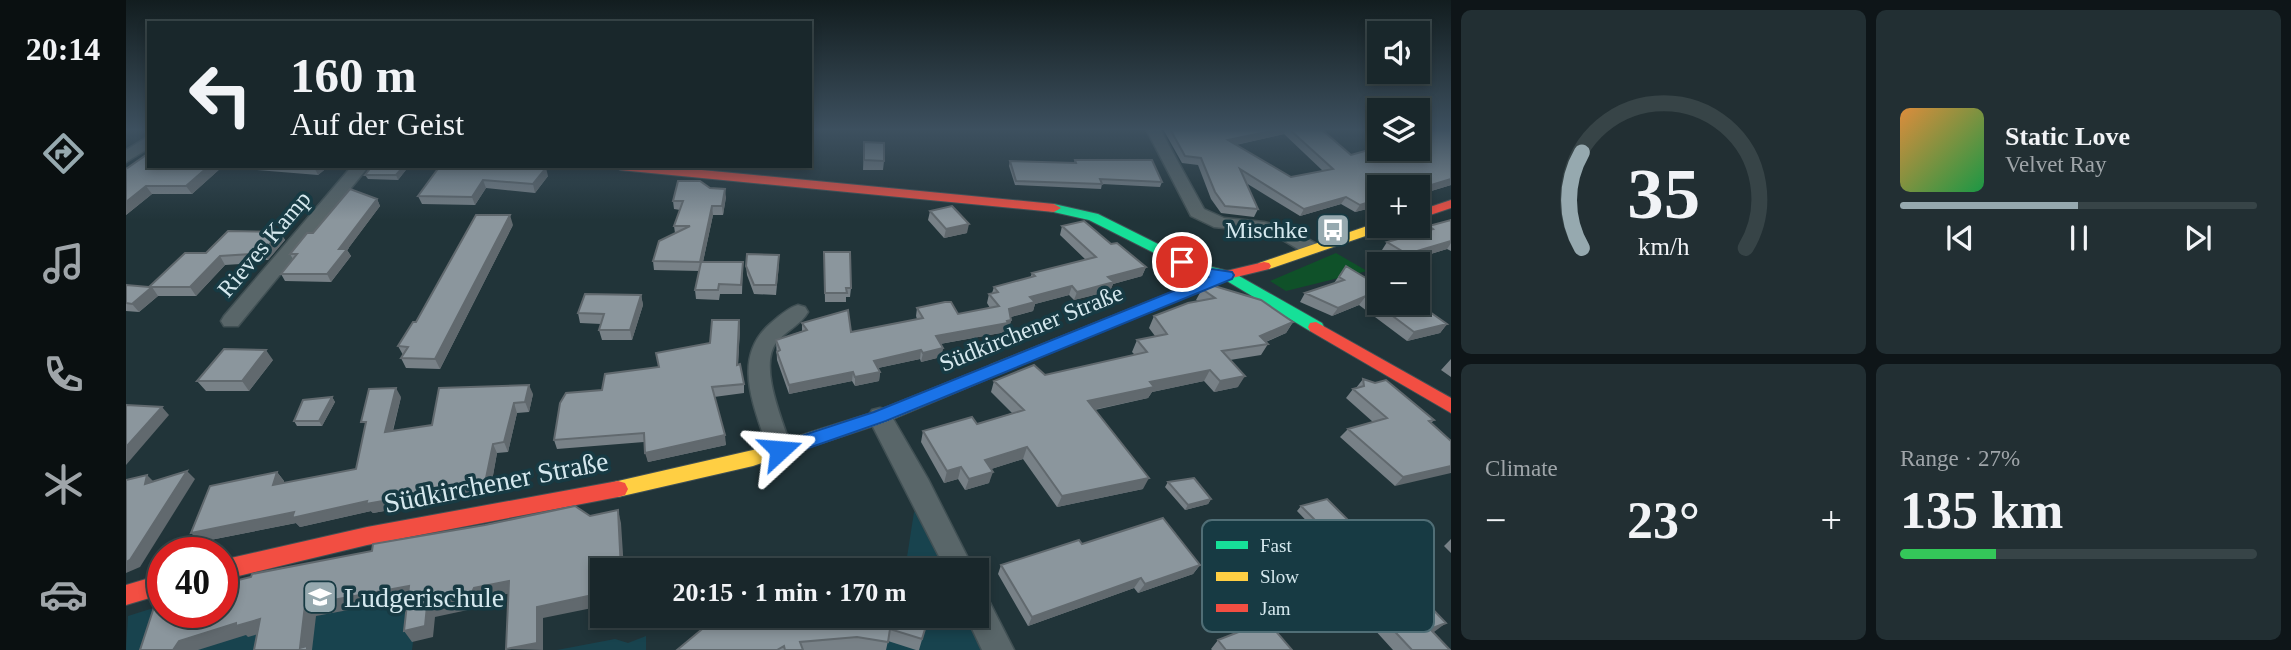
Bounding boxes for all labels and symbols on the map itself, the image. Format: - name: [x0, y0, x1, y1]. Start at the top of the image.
- street label: Rieves Kamp: [212, 186, 316, 302]
- bus stop icon: Mischke: [1314, 211, 1352, 249]
- place label: Mischke: [1225, 217, 1308, 243]
- pin: [1152, 232, 1212, 292]
- street label: Südkirchener Straße: [936, 279, 1126, 377]
- position arrow: [743, 413, 817, 487]
- street label: Südkirchener Straße: [381, 445, 611, 519]
- legend: [1202, 520, 1434, 632]
- text: Fast: [1260, 535, 1292, 556]
- speed limit sign: 40: [147, 537, 238, 628]
- text: Slow: [1260, 566, 1299, 587]
- school or university icon: Ludgerischule: [301, 578, 339, 616]
- place label: Ludgerischule: [344, 582, 504, 613]
- text: Jam: [1260, 598, 1291, 619]

